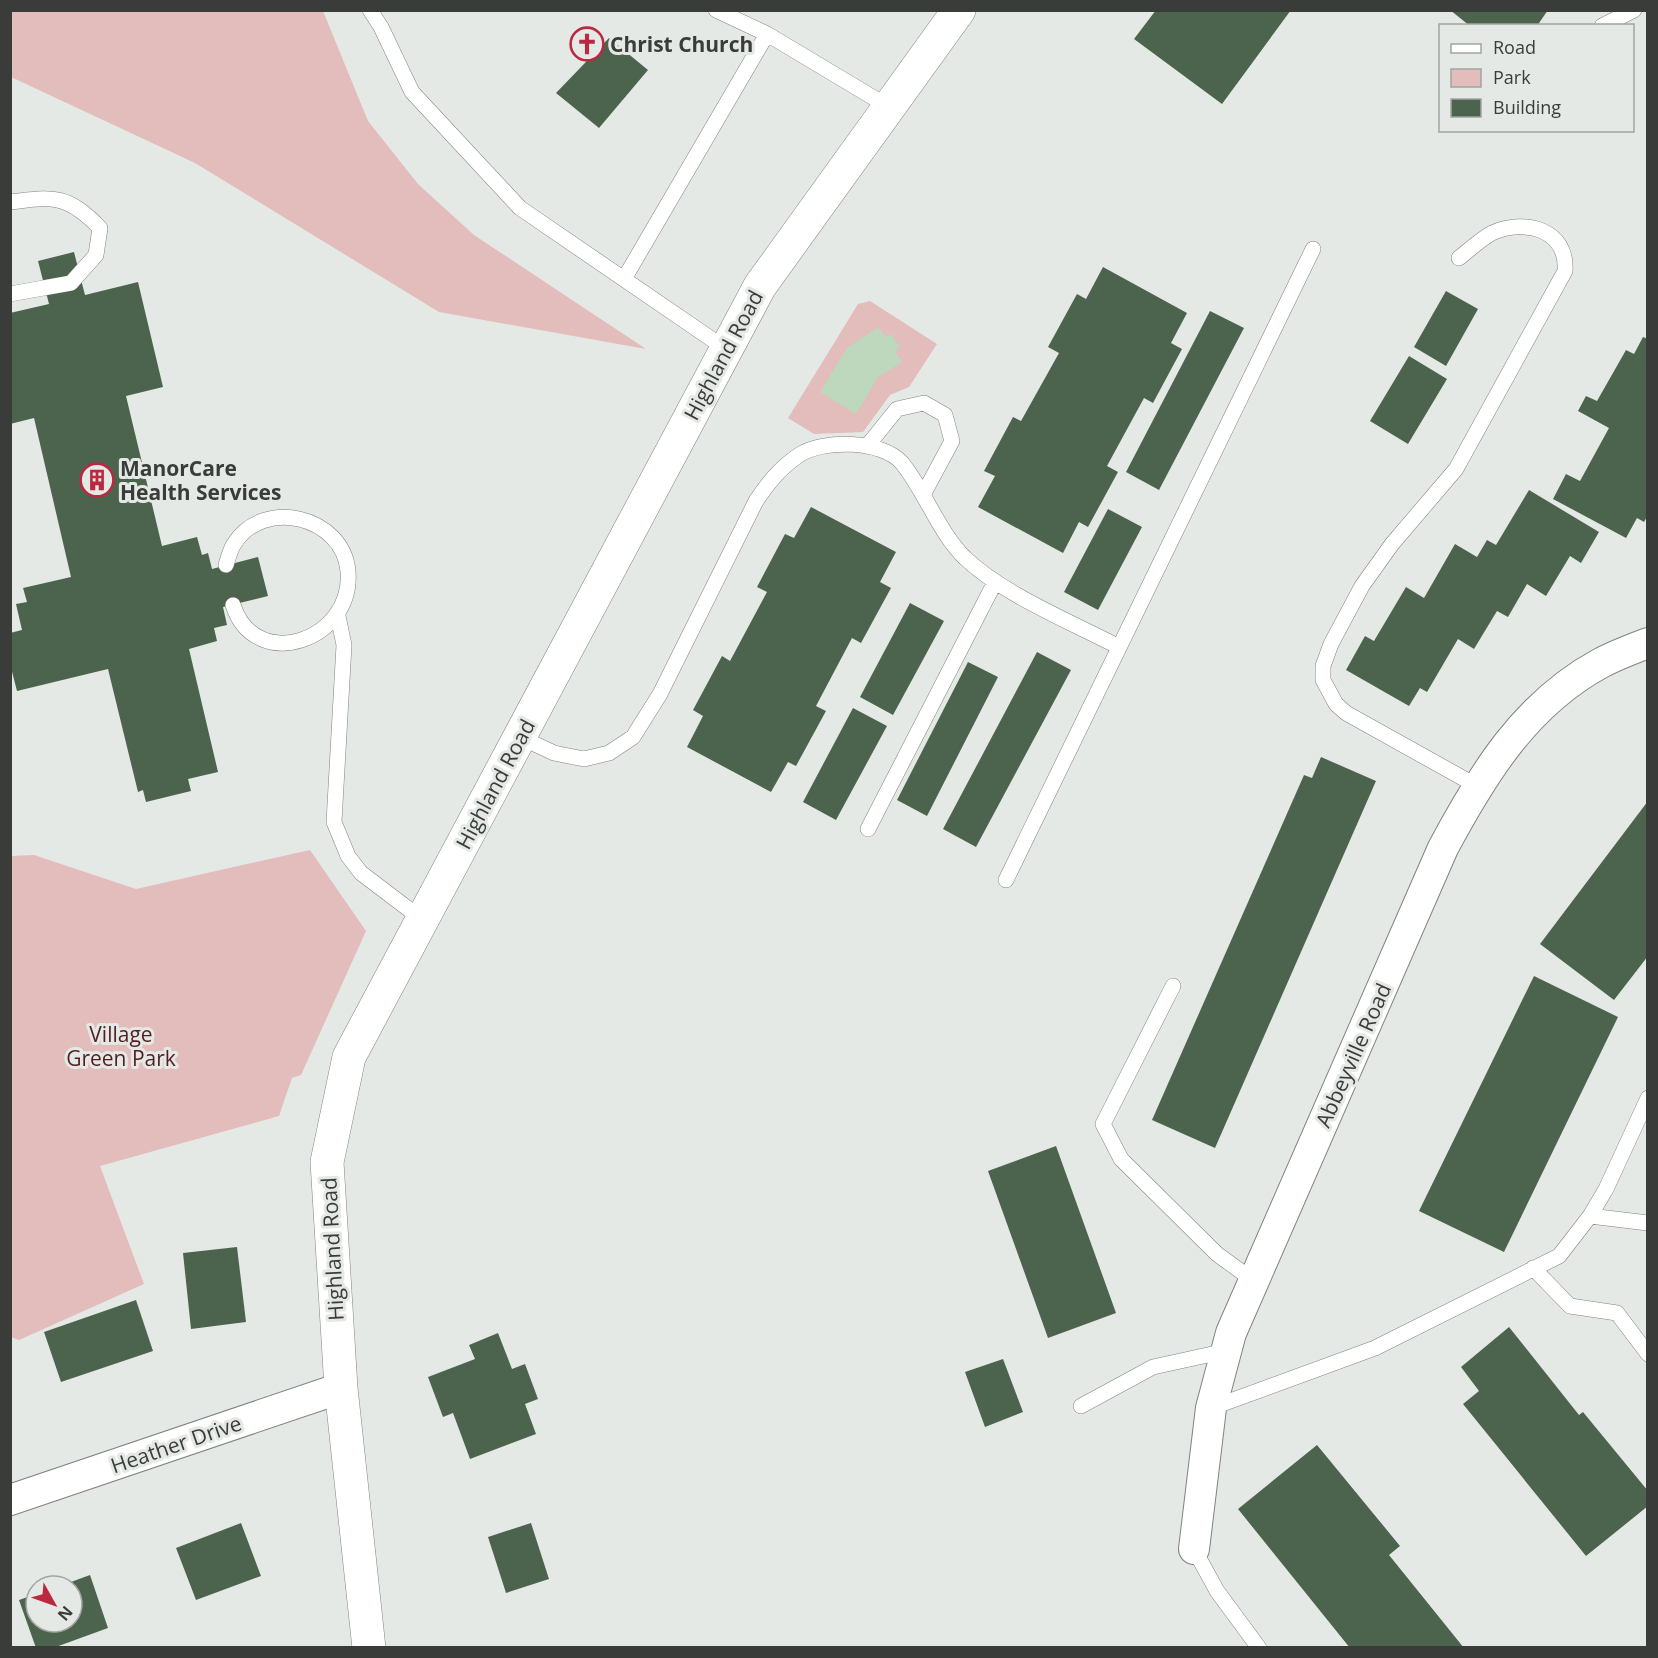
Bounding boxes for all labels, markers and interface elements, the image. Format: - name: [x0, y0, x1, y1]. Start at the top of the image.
- legend: [1439, 24, 1634, 132]
- church icon: Christ Church: [569, 26, 605, 62]
- place label: Christ Church: [610, 30, 753, 58]
- text: Road: [1493, 35, 1536, 59]
- text: Park: [1493, 65, 1531, 89]
- text: Building: [1493, 95, 1561, 119]
- street label: Highland Road: [677, 285, 769, 425]
- place label: ManorCare Health Services: [120, 454, 281, 506]
- building icon: ManorCare Health Services: [79, 462, 115, 498]
- street label: Highland Road: [449, 714, 541, 854]
- street label: Abbeyville Road: [1309, 978, 1397, 1132]
- park label: Village Green Park: [66, 1020, 176, 1072]
- street label: Highland Road: [314, 1177, 350, 1321]
- street label: Heather Drive: [107, 1409, 245, 1479]
- north arrow: [24, 1574, 84, 1634]
- text: N: [53, 1602, 78, 1626]

